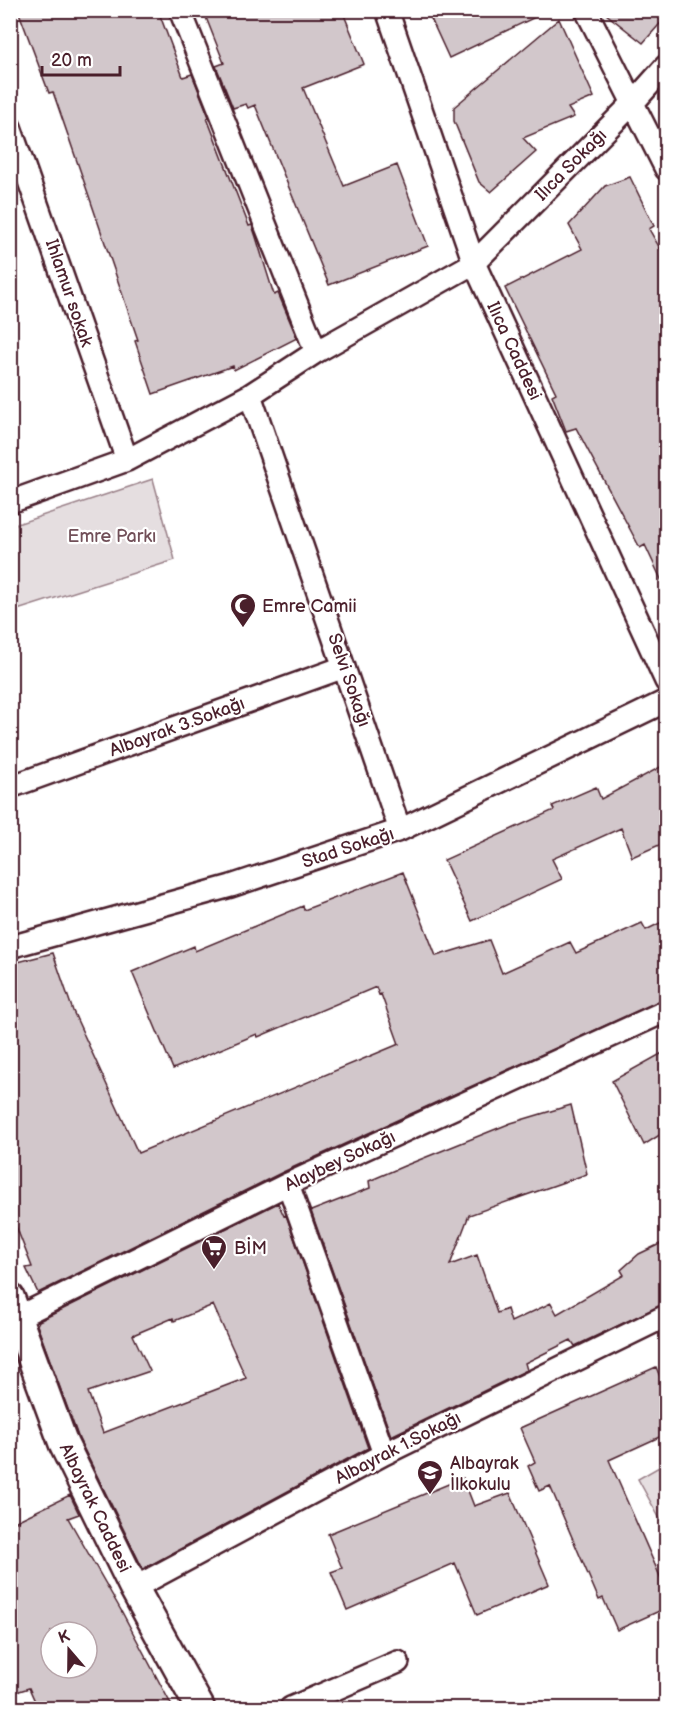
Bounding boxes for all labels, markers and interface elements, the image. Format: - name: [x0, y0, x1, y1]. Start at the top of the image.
- scale bar: [42, 39, 120, 77]
- text: 20 m: [51, 50, 92, 71]
- street label: Ilıca Sokağı: [531, 125, 611, 205]
- street label: Ihlamur sokak: [41, 236, 97, 350]
- street label: Ilıca Caddesi: [482, 299, 546, 403]
- park label: Emre Parkı: [68, 526, 156, 547]
- mosque icon: Emre Camii: [228, 591, 258, 629]
- place label: Emre Camii: [262, 596, 357, 617]
- street label: Selvi Sokağı: [323, 631, 375, 729]
- street label: Albayrak 3.Sokağı: [106, 693, 248, 761]
- street label: Stad Sokağı: [299, 823, 397, 873]
- street label: Alaybey Sokağı: [281, 1126, 399, 1196]
- supermarket icon: BİM: [199, 1233, 229, 1271]
- place label: BİM: [234, 1237, 267, 1259]
- street label: Albayrak 1.Sokağı: [332, 1407, 464, 1489]
- street label: Albayrak Caddesi: [55, 1440, 135, 1576]
- place label: Albayrak İlkokulu: [450, 1453, 519, 1495]
- school or university icon: Albayrak İlkokulu: [415, 1458, 445, 1496]
- north arrow: [39, 1620, 99, 1680]
- text: K: [56, 1626, 73, 1648]

